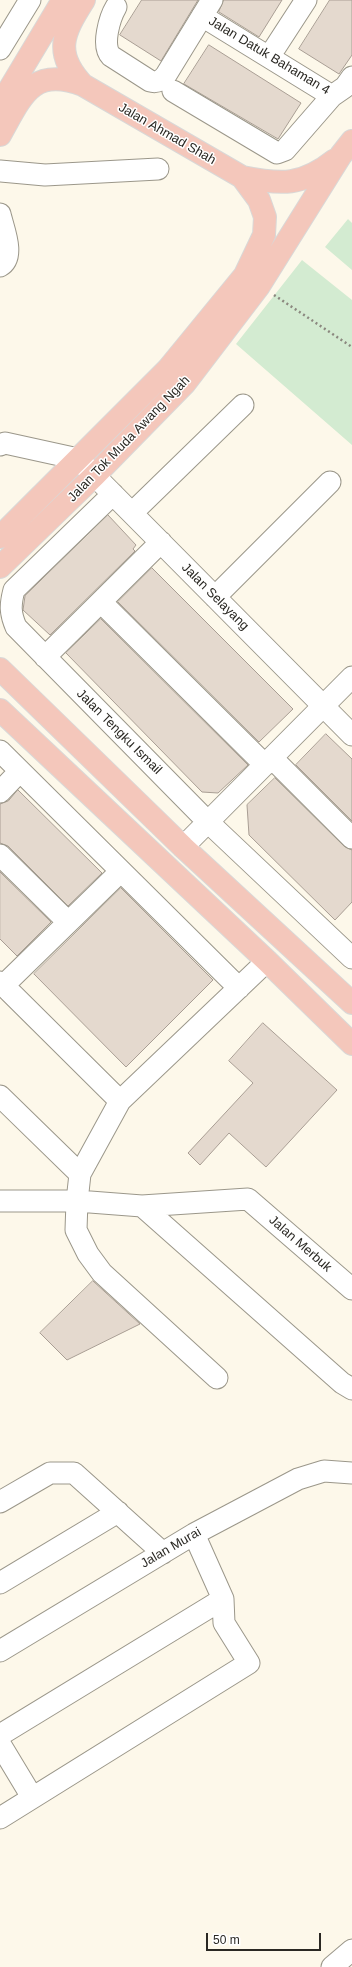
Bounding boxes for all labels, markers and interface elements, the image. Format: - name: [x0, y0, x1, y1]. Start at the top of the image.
- street label: Jalan Datuk Bahaman 4: [206, 14, 332, 98]
- street label: Jalan Ahmad Shah: [116, 100, 218, 168]
- street label: Jalan Tok Muda Awang Ngah: [65, 373, 193, 505]
- street label: Jalan Selayang: [178, 560, 252, 634]
- street label: Jalan Tengku Ismail: [73, 686, 165, 778]
- street label: Jalan Merbuk: [265, 1213, 335, 1275]
- street label: Jalan Murai: [138, 1524, 204, 1572]
- scale bar: [208, 1925, 323, 1951]
- text: 50 m: [213, 1933, 240, 1947]

